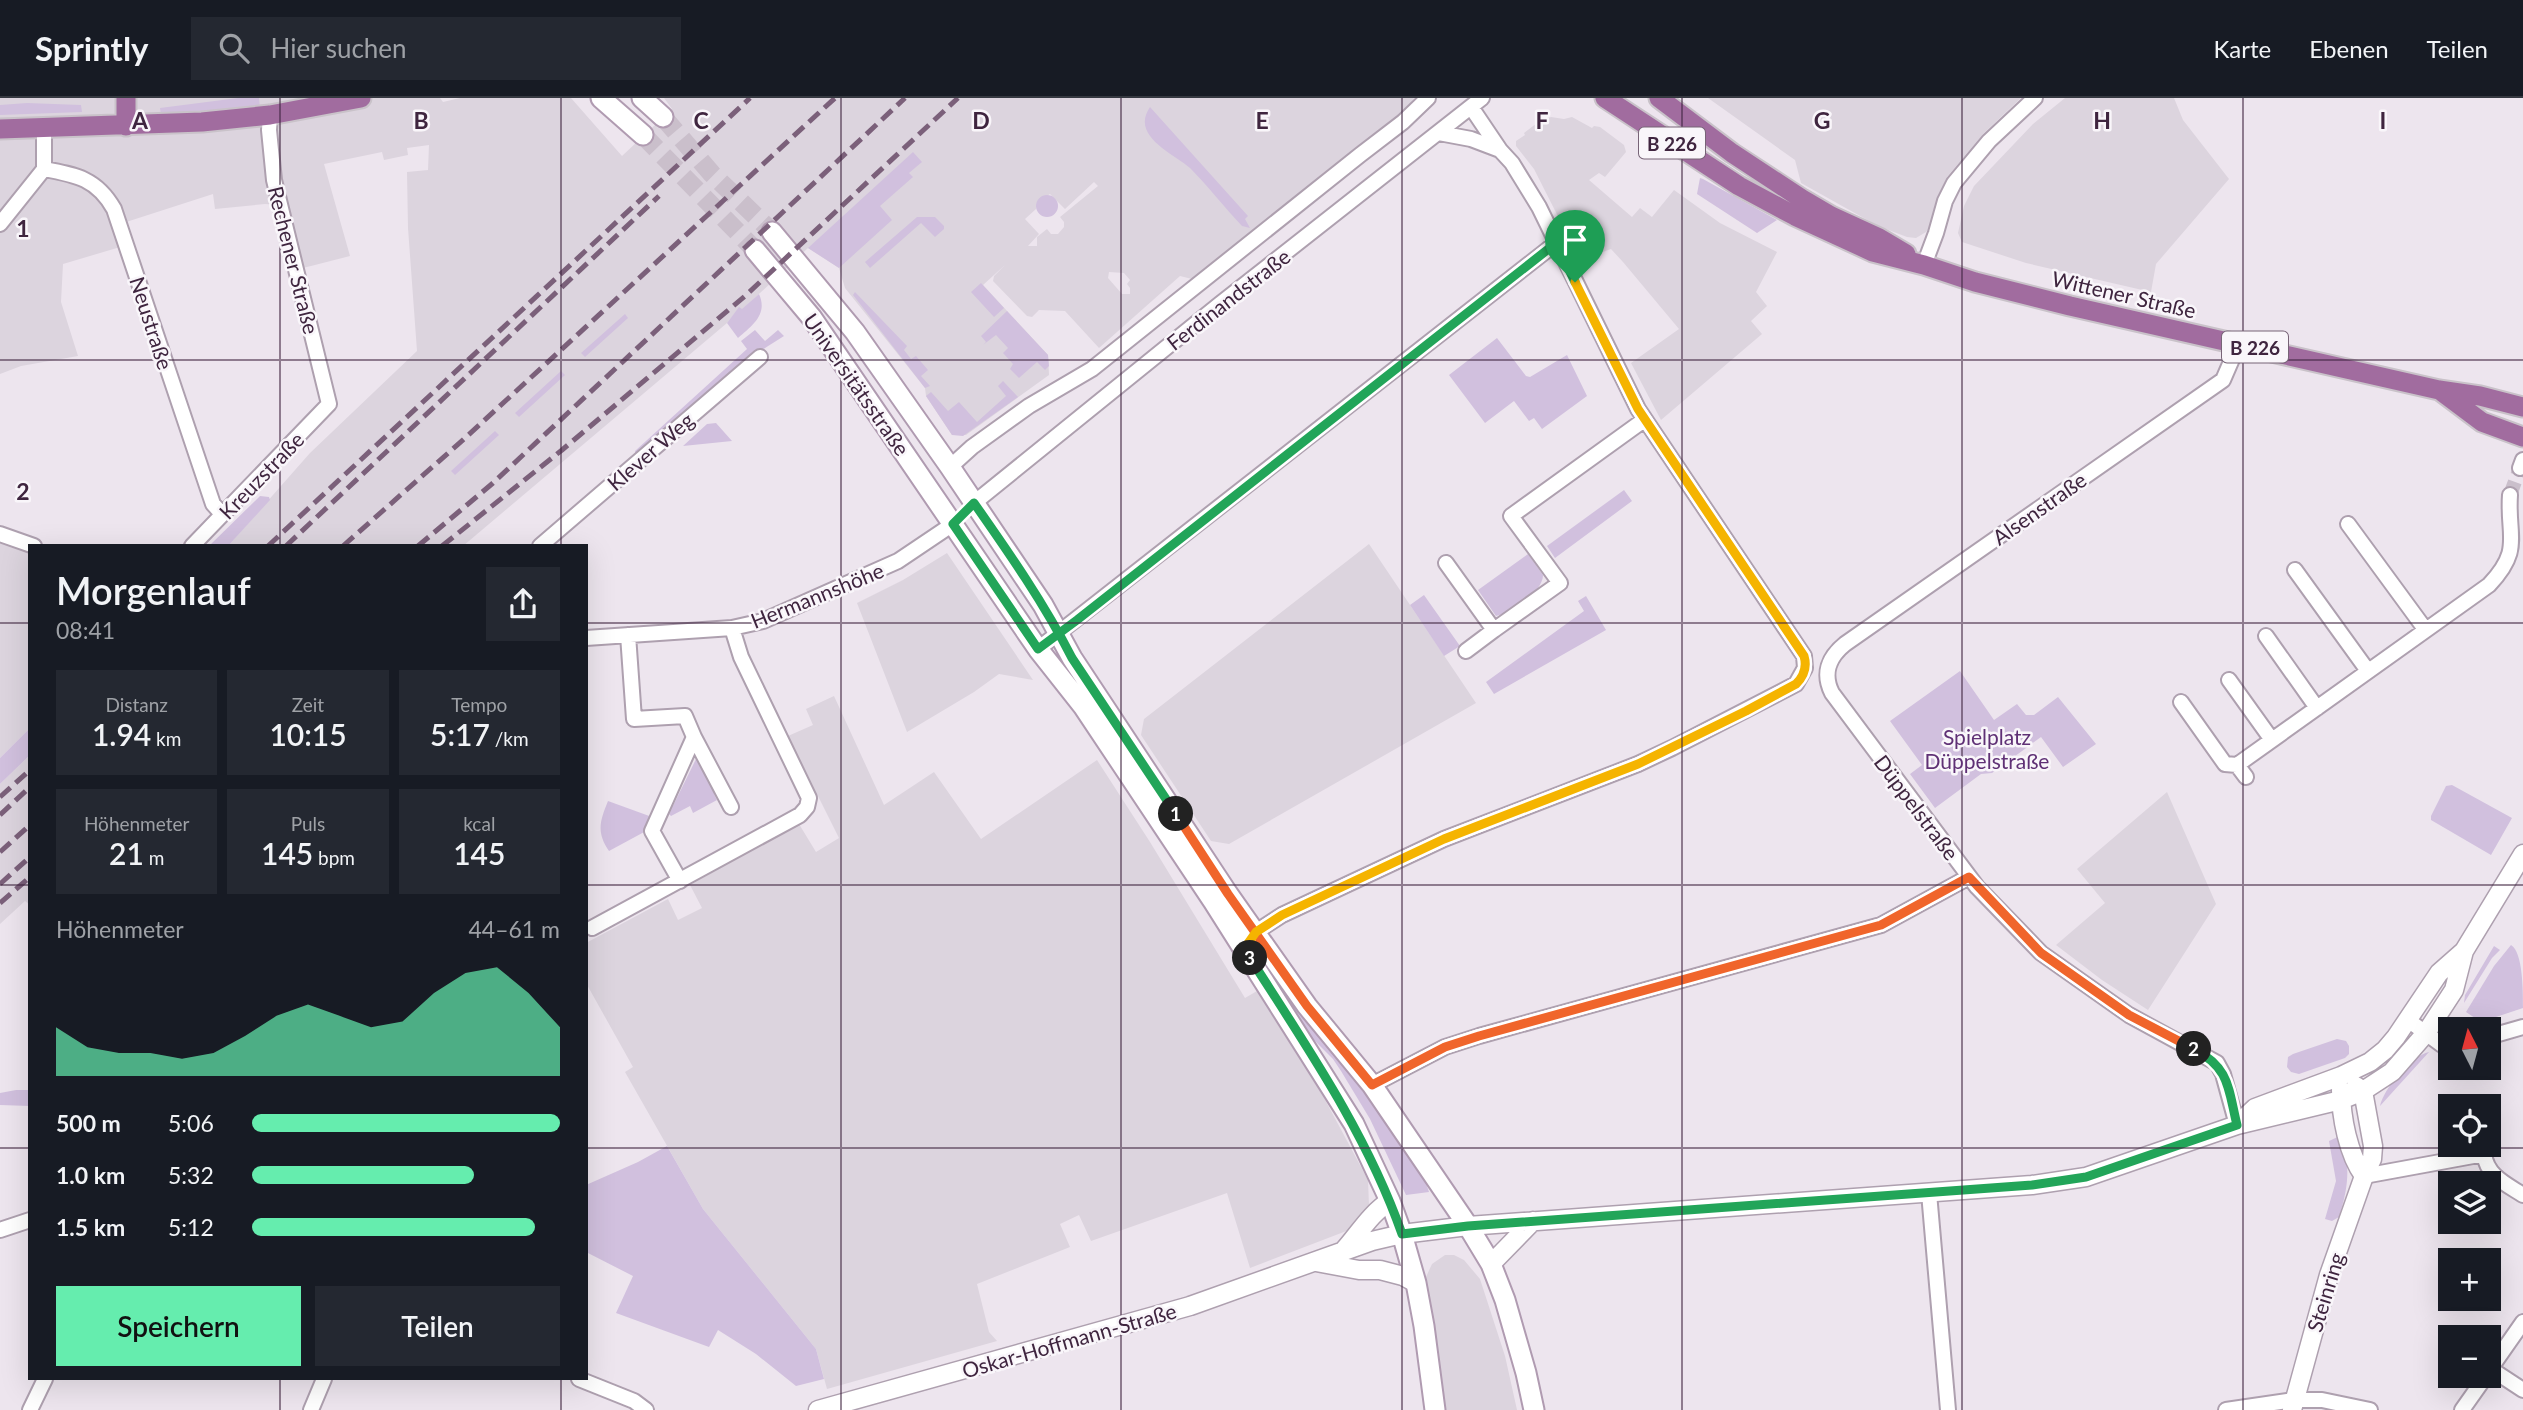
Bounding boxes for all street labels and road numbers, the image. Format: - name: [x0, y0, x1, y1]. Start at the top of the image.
- road number: B 226: [1639, 128, 1705, 158]
- street label: Rechener Straße: [264, 184, 324, 336]
- street label: Ferdinandstraße: [1161, 243, 1295, 355]
- street label: Wittener Straße: [2050, 265, 2198, 323]
- street label: Neustraße: [125, 273, 179, 373]
- street label: Universitätsstraße: [799, 308, 915, 460]
- road number: B 226: [2222, 331, 2288, 362]
- street label: Klever Weg: [602, 407, 698, 495]
- street label: Kreuzstraße: [213, 426, 309, 524]
- street label: Alsenstraße: [1987, 467, 2091, 549]
- street label: Hermannshöhe: [747, 557, 887, 633]
- street label: Düppelstraße: [1869, 750, 1965, 864]
- street label: Steinring: [2301, 1249, 2349, 1335]
- street label: Oskar-Hoffmann-Straße: [959, 1297, 1179, 1383]

